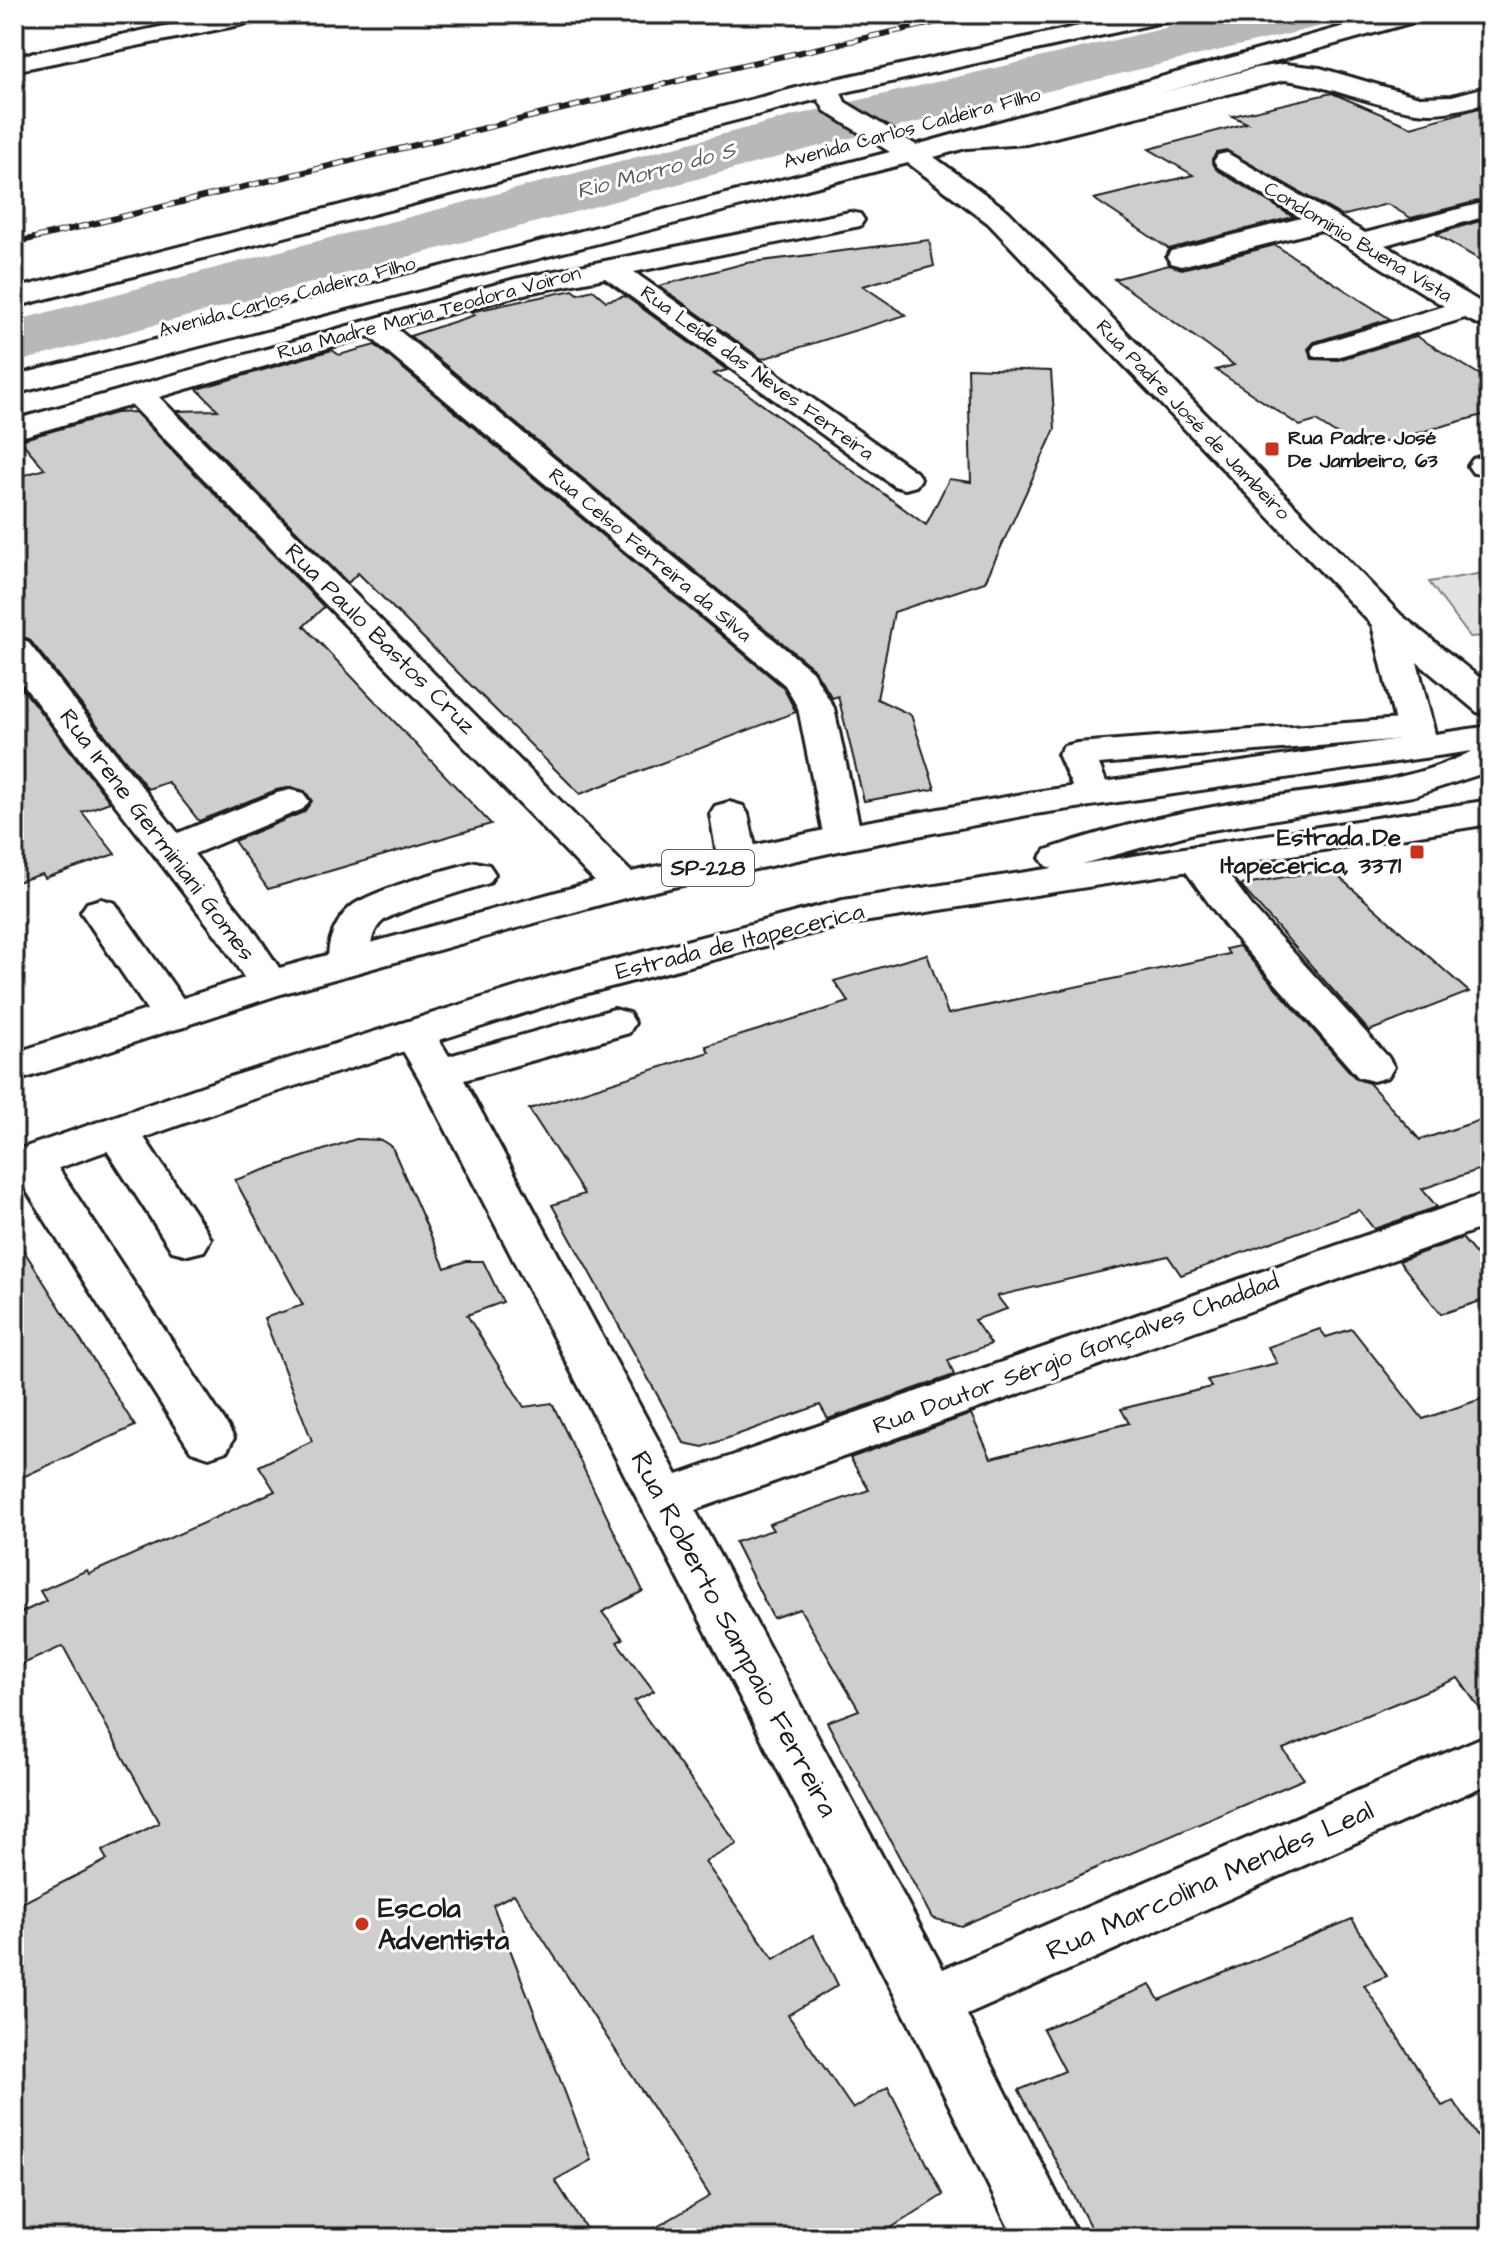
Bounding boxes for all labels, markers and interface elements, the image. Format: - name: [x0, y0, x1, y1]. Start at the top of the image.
- street label: Avenida Carlos Caldeira Filho: [780, 80, 1044, 176]
- water label: Rio Morro do S: [573, 134, 740, 207]
- street label: Condominio Buena Vista: [1259, 175, 1457, 309]
- street label: Avenida Carlos Caldeira Filho: [155, 249, 419, 345]
- street label: Rua Madre Maria Teodora Voiron: [274, 259, 584, 367]
- street label: Rua Leide das Neves Ferreira: [635, 279, 879, 467]
- street label: Rua Padre José de Jambeiro: [1089, 313, 1297, 527]
- place label: Rua Padre José De Jambeiro, 63: [1288, 424, 1439, 475]
- marker: Rua Padre José De Jambeiro, 63: [1263, 440, 1281, 458]
- street label: Rua Celso Ferreira da Silva: [542, 461, 758, 649]
- street label: Rua Paulo Bastos Cruz: [277, 536, 483, 742]
- street label: Rua Irene Germiniani Gomes: [51, 702, 263, 968]
- place label: Estrada De Itapecerica, 3371: [1221, 821, 1402, 883]
- marker: Estrada De Itapecerica, 3371: [1408, 843, 1426, 861]
- road number: SP-228: [662, 850, 754, 886]
- street label: Estrada de Itapecerica: [612, 895, 868, 989]
- street label: Rua Doutor Sérgio Gonçalves Chaddad: [868, 1265, 1284, 1444]
- street label: Rua Roberto Sampaio Ferreira: [621, 1444, 847, 1824]
- street label: Rua Marcolina Mendes Leal: [1040, 1791, 1380, 1971]
- place label: Escola Adventista: [378, 1889, 510, 1960]
- marker: Escola Adventista: [353, 1915, 371, 1933]

